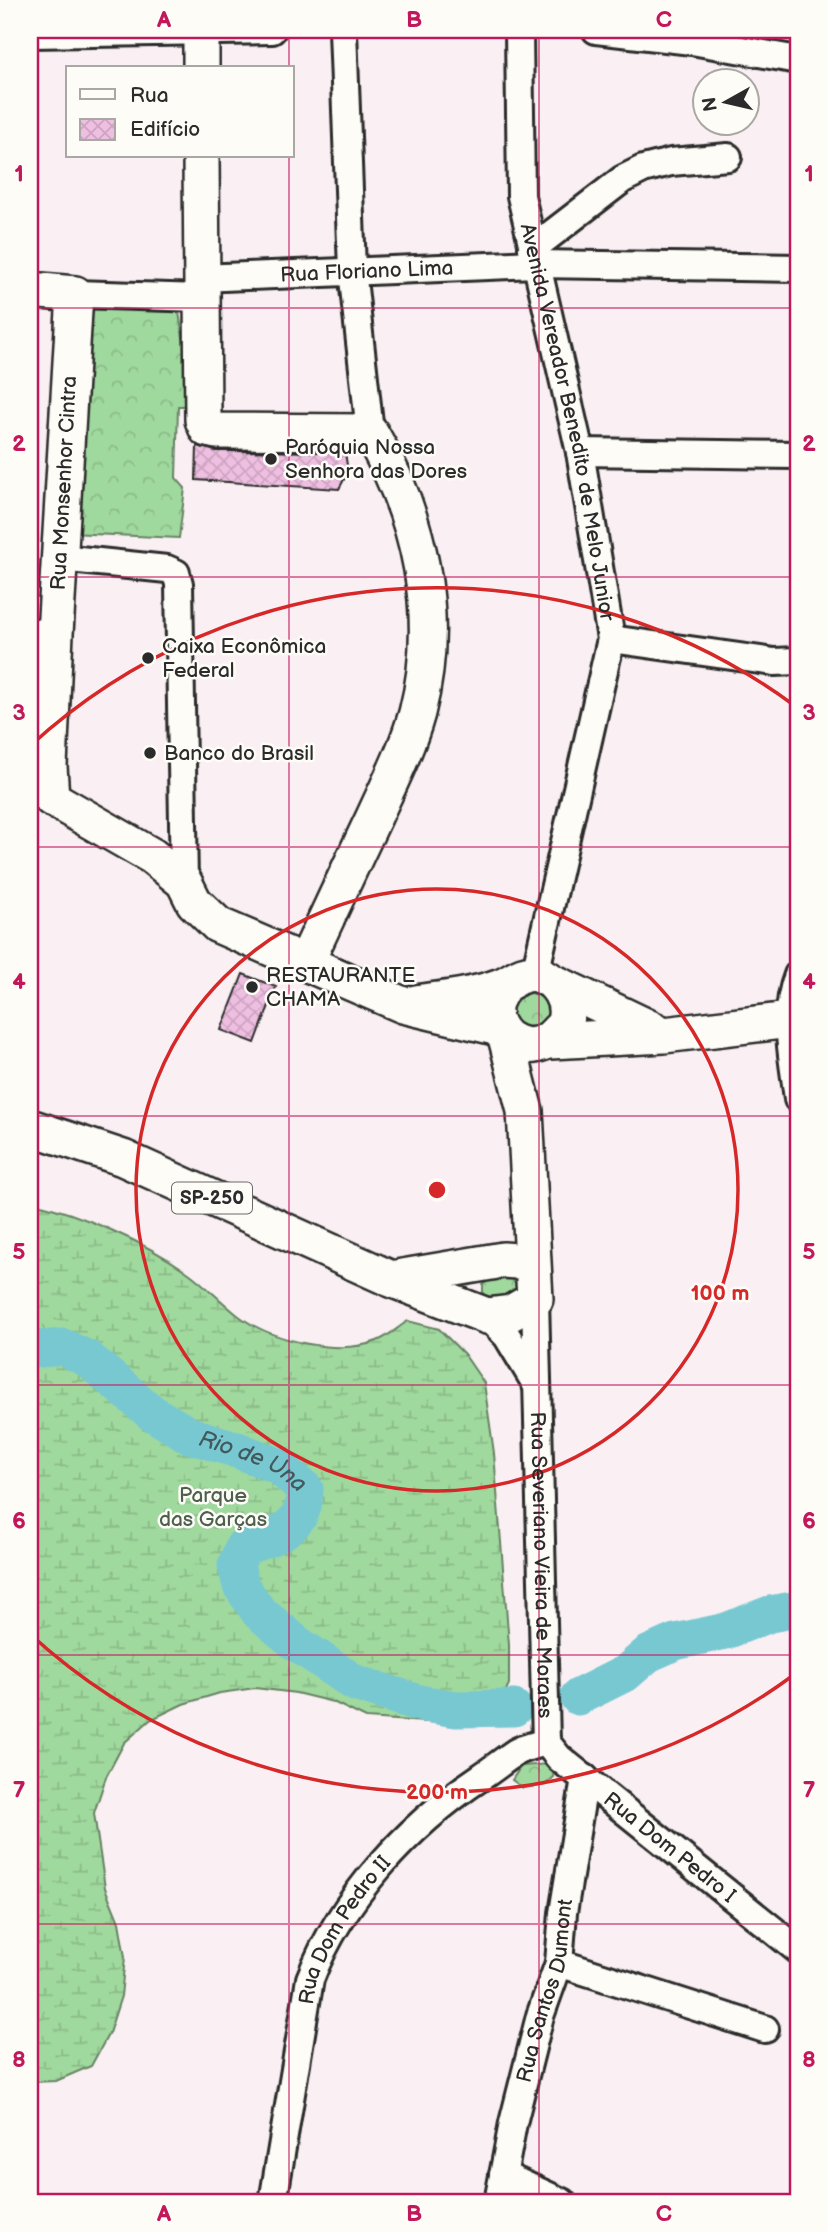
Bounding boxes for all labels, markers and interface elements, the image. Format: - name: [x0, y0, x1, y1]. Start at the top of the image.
- text: A: [156, 6, 172, 34]
- text: B: [406, 6, 422, 34]
- text: C: [656, 6, 672, 34]
- legend: [66, 66, 294, 158]
- north arrow: [692, 66, 762, 136]
- text: Rua: [130, 83, 169, 108]
- text: N: [698, 95, 723, 113]
- text: Edifício: [130, 117, 200, 142]
- text: 1: [14, 160, 24, 188]
- text: 1: [804, 160, 814, 188]
- street label: Avenida Vereador Benedito de Melo Junior: [515, 221, 620, 623]
- street label: Rua Floriano Lima: [280, 255, 454, 287]
- street label: Rua Monsenhor Cintra: [46, 375, 82, 591]
- text: 2: [12, 430, 26, 458]
- text: 2: [802, 430, 816, 458]
- place label: Paróquia Nossa Senhora das Dores: [285, 435, 467, 484]
- marker: Paróquia Nossa Senhora das Dores: [263, 451, 279, 467]
- place label: Caixa Econômica Federal: [162, 634, 326, 683]
- marker: Caixa Econômica Federal: [140, 650, 156, 666]
- text: 3: [12, 699, 26, 727]
- text: 3: [802, 699, 816, 727]
- place label: Banco do Brasil: [164, 741, 314, 766]
- marker: Banco do Brasil: [142, 745, 158, 761]
- place label: RESTAURANTE CHAMA: [266, 963, 415, 1012]
- text: 4: [12, 968, 26, 996]
- text: 4: [802, 968, 816, 996]
- marker: RESTAURANTE CHAMA: [244, 979, 260, 995]
- centre of rings: [425, 1178, 449, 1202]
- road number: SP-250: [172, 1182, 252, 1214]
- text: 5: [12, 1238, 26, 1266]
- text: 5: [802, 1238, 816, 1266]
- text: 100 m: [691, 1281, 749, 1306]
- street label: Rua Severiano Vieira de Moraes: [525, 1411, 558, 1718]
- water label: Rio de Una: [195, 1425, 313, 1498]
- park label: Parque das Garças: [159, 1483, 267, 1532]
- text: 6: [12, 1507, 26, 1535]
- text: 6: [802, 1507, 816, 1535]
- text: 7: [13, 1776, 26, 1804]
- text: 7: [803, 1776, 816, 1804]
- text: 200 m: [406, 1780, 468, 1805]
- street label: Rua Dom Pedro I: [599, 1787, 741, 1908]
- street label: Rua Dom Pedro II: [293, 1850, 396, 2006]
- street label: Rua Santos Dumont: [511, 1896, 578, 2085]
- text: 8: [12, 2046, 26, 2074]
- text: 8: [802, 2046, 816, 2074]
- text: A: [156, 2200, 172, 2228]
- text: B: [406, 2200, 422, 2228]
- text: C: [656, 2200, 672, 2228]

